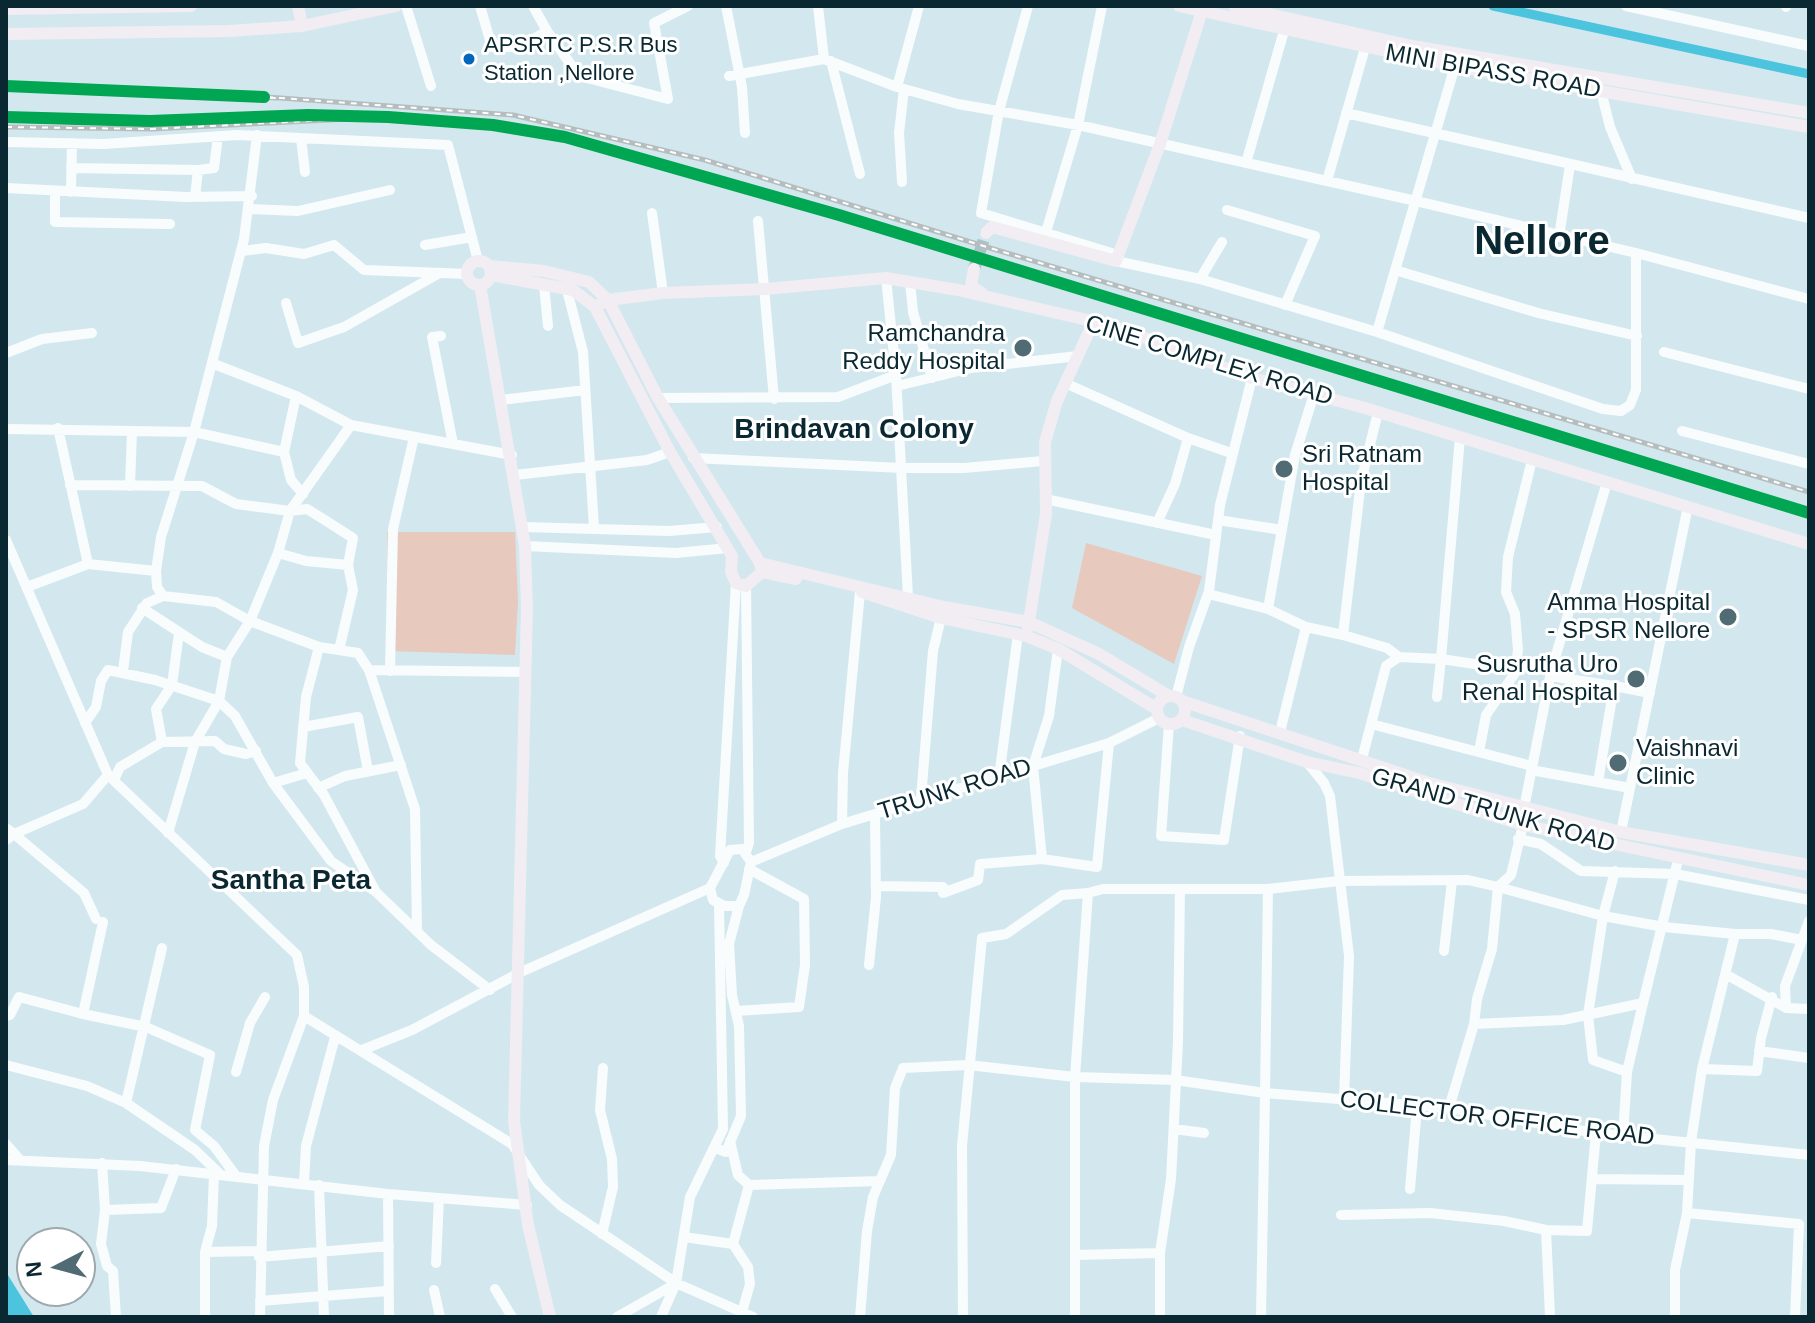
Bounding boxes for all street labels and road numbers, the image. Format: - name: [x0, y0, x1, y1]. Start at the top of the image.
- street label: MINI BIPASS ROAD: [1383, 39, 1603, 105]
- street label: CINE COMPLEX ROAD: [1082, 310, 1336, 412]
- street label: TRUNK ROAD: [875, 753, 1035, 827]
- street label: GRAND TRUNK ROAD: [1368, 762, 1618, 860]
- street label: COLLECTOR OFFICE ROAD: [1338, 1085, 1656, 1153]

